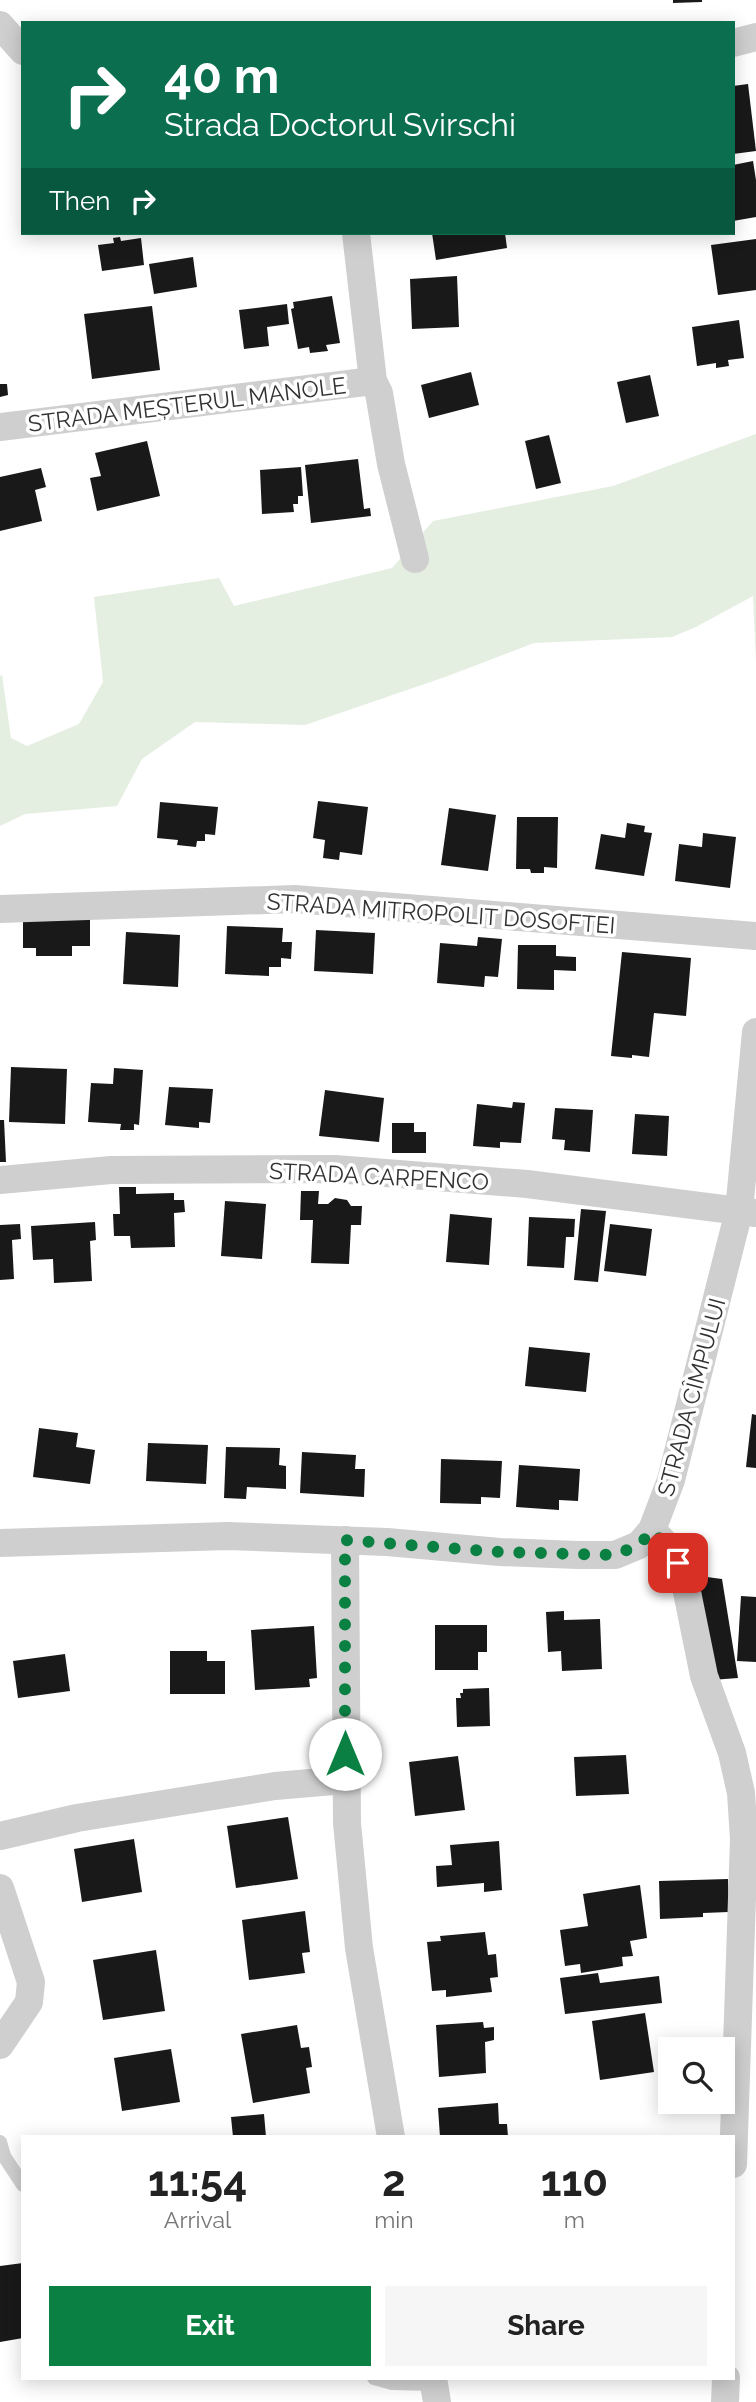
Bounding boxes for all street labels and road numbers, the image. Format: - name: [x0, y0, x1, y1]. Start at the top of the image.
- street label: STRADA MEȘTERUL MANOLE: [26, 371, 348, 437]
- street label: STRADA MITROPOLIT DOSOFTEI: [266, 887, 616, 939]
- street label: STRADA CARPENCO: [268, 1157, 490, 1195]
- street label: STRADA CÎMPULUI: [652, 1295, 730, 1499]

